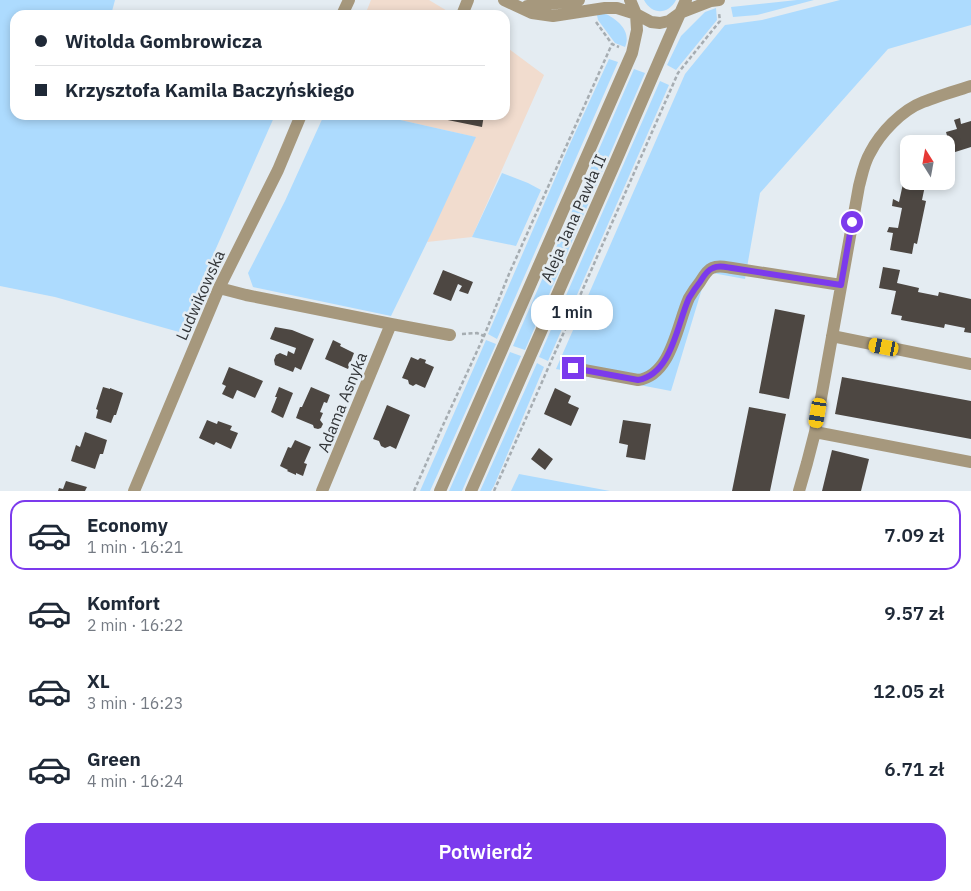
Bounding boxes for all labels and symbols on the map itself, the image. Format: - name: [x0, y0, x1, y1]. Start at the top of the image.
- north arrow: [900, 135, 955, 190]
- street label: Aleja Jana Pawła II: [536, 151, 610, 285]
- route start: [841, 211, 863, 233]
- street label: Ludwikowska: [171, 246, 229, 343]
- callout: 1 min: [532, 296, 614, 330]
- car: [867, 337, 900, 357]
- street label: Adama Asnyka: [313, 349, 371, 455]
- route end: [562, 357, 584, 379]
- car: [808, 397, 827, 429]

